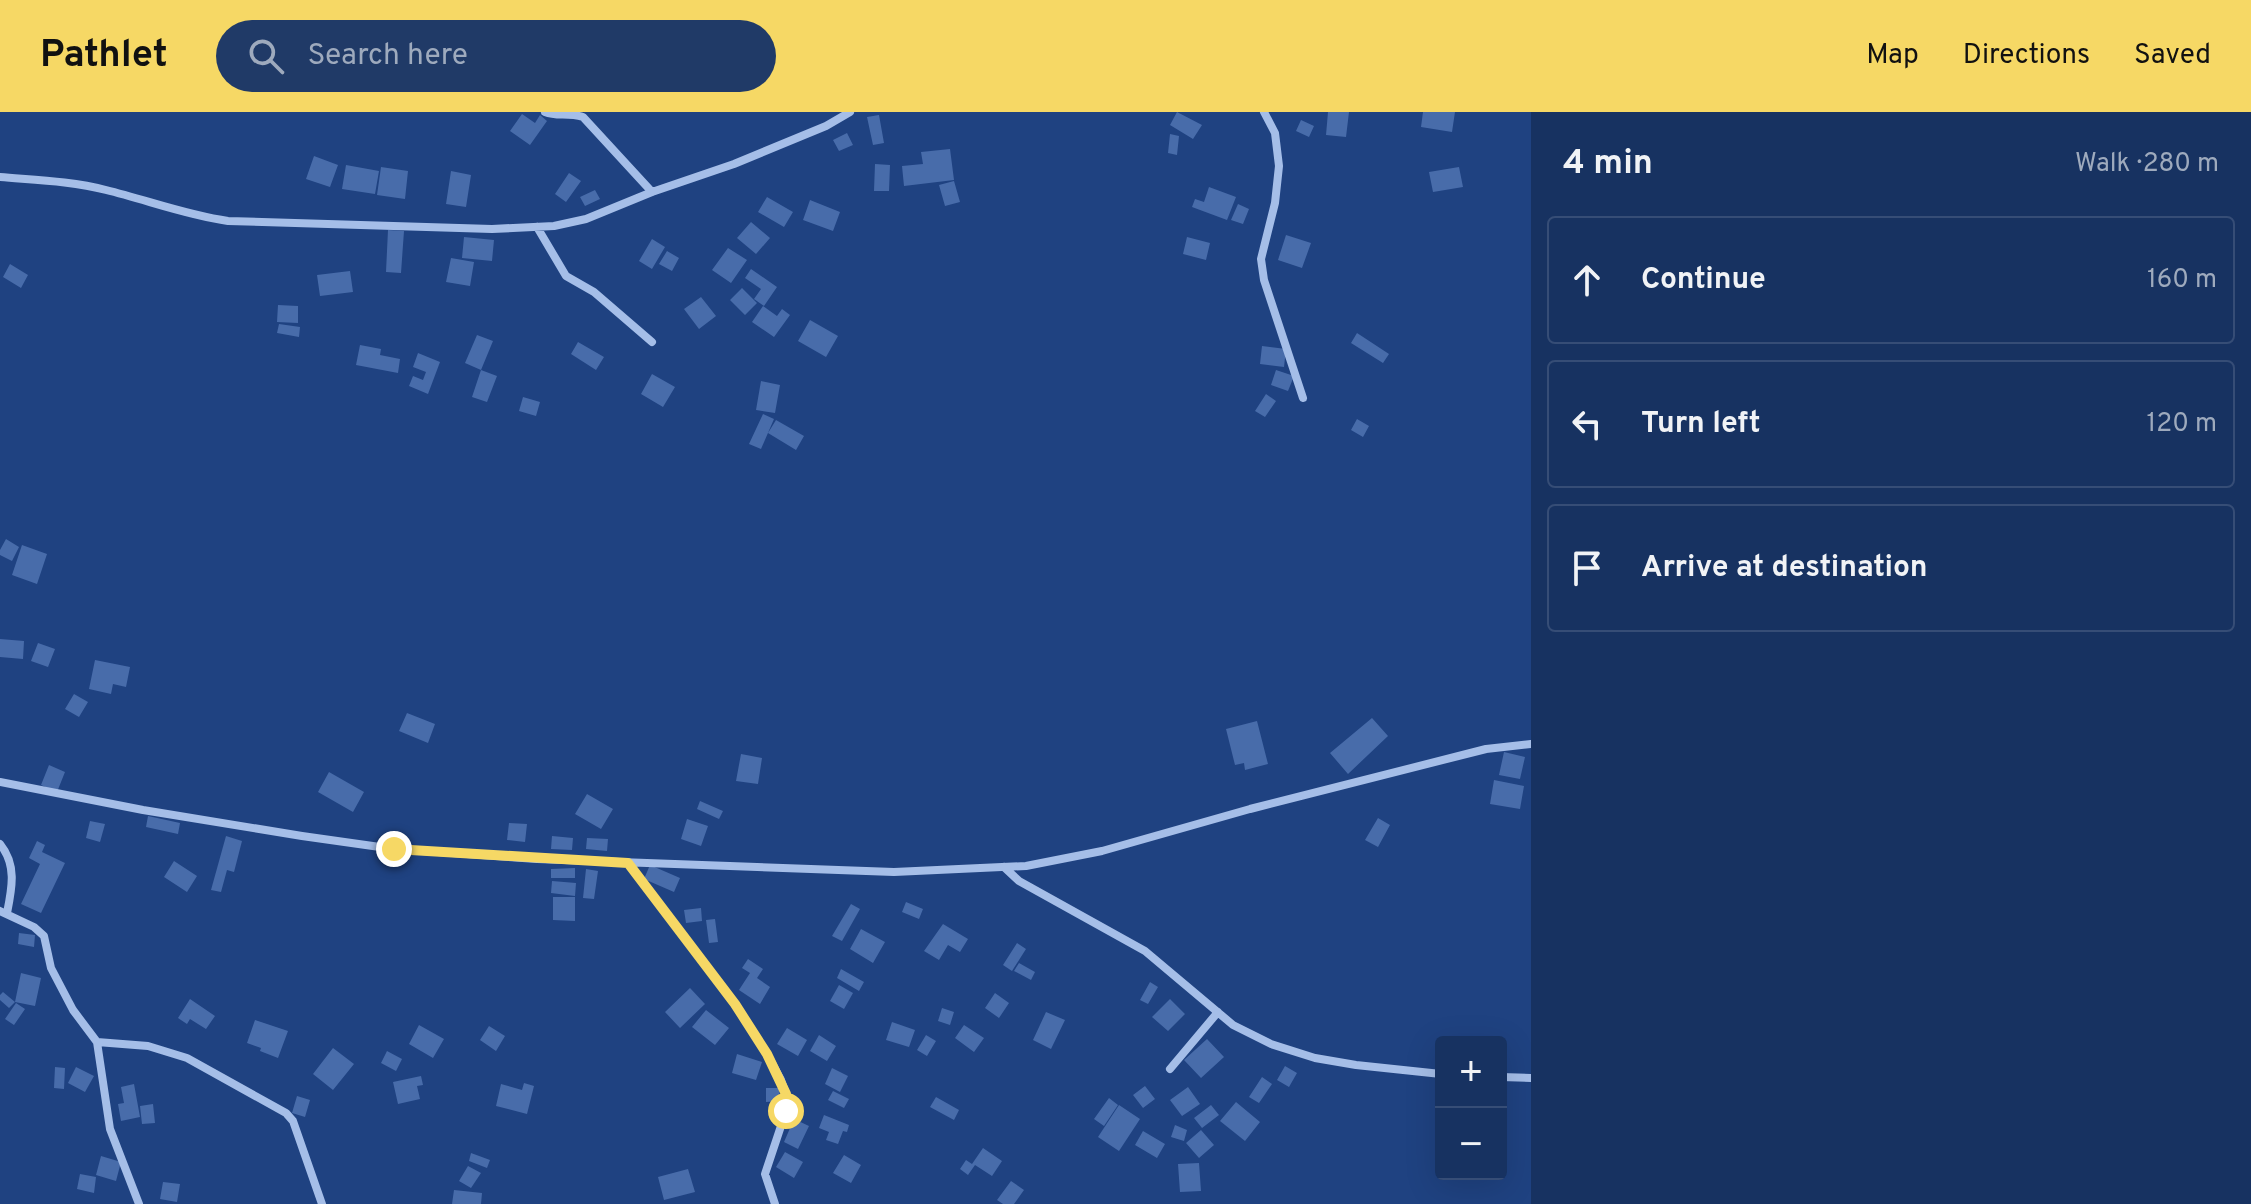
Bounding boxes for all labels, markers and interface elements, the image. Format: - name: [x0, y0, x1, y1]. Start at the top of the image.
- search box: [216, 20, 776, 92]
- text: Pathlet: [40, 32, 168, 81]
- icon: search: [244, 34, 288, 78]
- text: Search here: [308, 38, 468, 75]
- text: Map: [1866, 38, 1919, 74]
- text: Directions: [1963, 38, 2090, 74]
- text: Saved: [2134, 38, 2211, 74]
- text: 4 min: [1563, 143, 1653, 186]
- text: Walk · 280 m: [2075, 148, 2219, 181]
- icon: ahead: [1565, 258, 1609, 302]
- text: Continue: [1641, 262, 1766, 299]
- text: 160 m: [2147, 264, 2217, 297]
- icon: left: [1565, 402, 1609, 446]
- text: Turn left: [1641, 406, 1761, 443]
- text: 120 m: [2147, 408, 2217, 441]
- icon: arrive: [1565, 546, 1609, 590]
- text: Arrive at destination: [1641, 550, 1927, 587]
- route end: [376, 831, 412, 867]
- map controls: [1435, 1036, 1507, 1180]
- button: +: [1435, 1036, 1507, 1108]
- route start: [768, 1093, 804, 1129]
- button: −: [1435, 1108, 1507, 1180]

